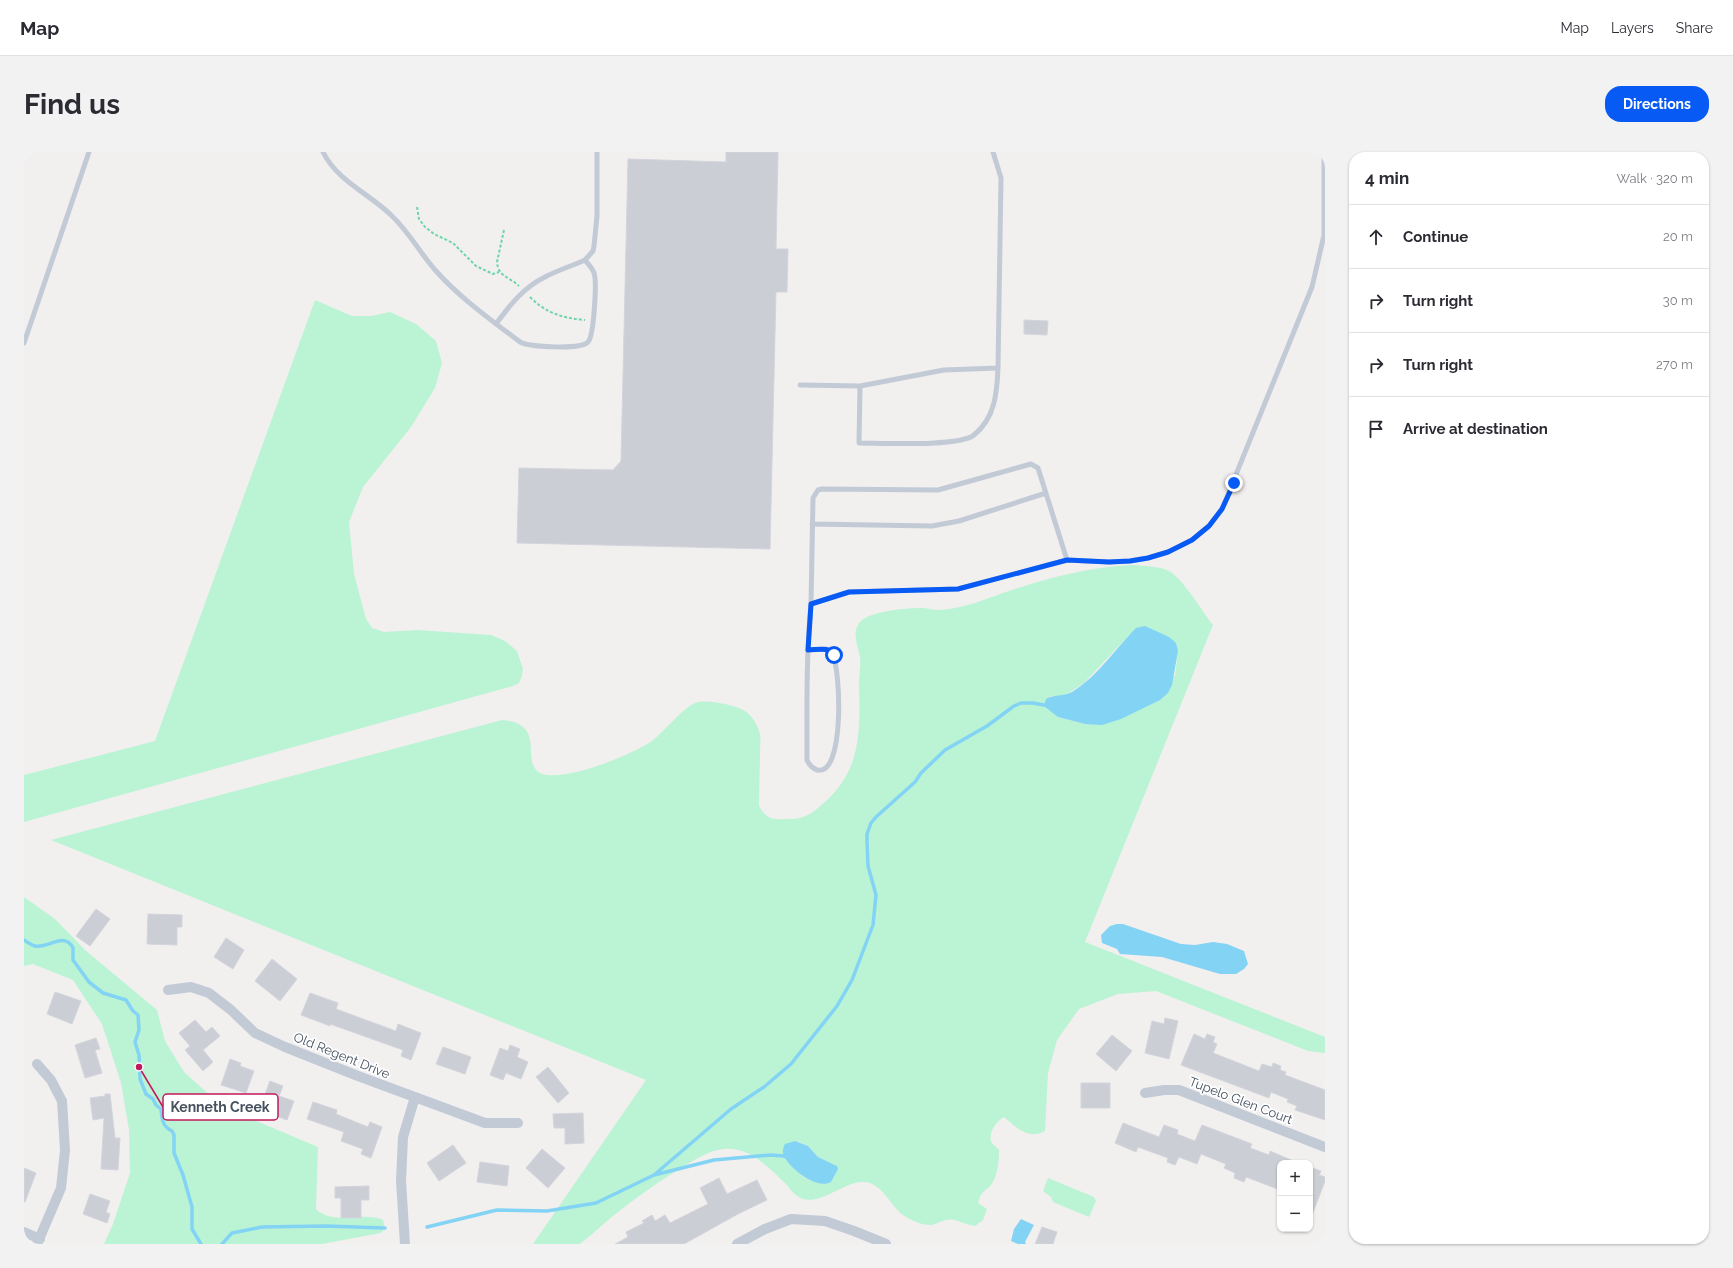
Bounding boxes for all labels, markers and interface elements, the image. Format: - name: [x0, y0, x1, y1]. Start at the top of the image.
- text: Map: [20, 17, 59, 39]
- text: Map: [1561, 20, 1589, 36]
- text: Layers: [1611, 20, 1654, 36]
- text: Share: [1676, 20, 1713, 36]
- button: Directions: [1605, 86, 1709, 122]
- text: Find us: [24, 88, 120, 121]
- text: 4 min: [1365, 168, 1409, 188]
- text: Walk · 320 m: [1617, 171, 1693, 186]
- icon: ahead: [1365, 226, 1387, 248]
- text: Continue: [1403, 228, 1468, 246]
- text: 20 m: [1663, 229, 1693, 244]
- icon: right: [1365, 290, 1387, 312]
- text: Turn right: [1403, 292, 1473, 310]
- text: 30 m: [1663, 293, 1693, 308]
- icon: right: [1365, 354, 1387, 376]
- text: Turn right: [1403, 356, 1473, 374]
- text: 270 m: [1656, 357, 1693, 372]
- icon: arrive: [1365, 418, 1387, 440]
- text: Arrive at destination: [1403, 420, 1548, 438]
- route end: [1225, 474, 1243, 492]
- route start: [825, 646, 843, 664]
- street label: Old Regent Drive: [291, 1029, 392, 1082]
- street label: Tupelo Glen Court: [1187, 1074, 1295, 1127]
- callout: Kenneth Creek: [163, 1094, 278, 1120]
- text: Kenneth Creek: [170, 1099, 270, 1115]
- map controls: [1277, 1160, 1313, 1232]
- button: +: [1277, 1160, 1313, 1196]
- button: −: [1277, 1196, 1313, 1232]

